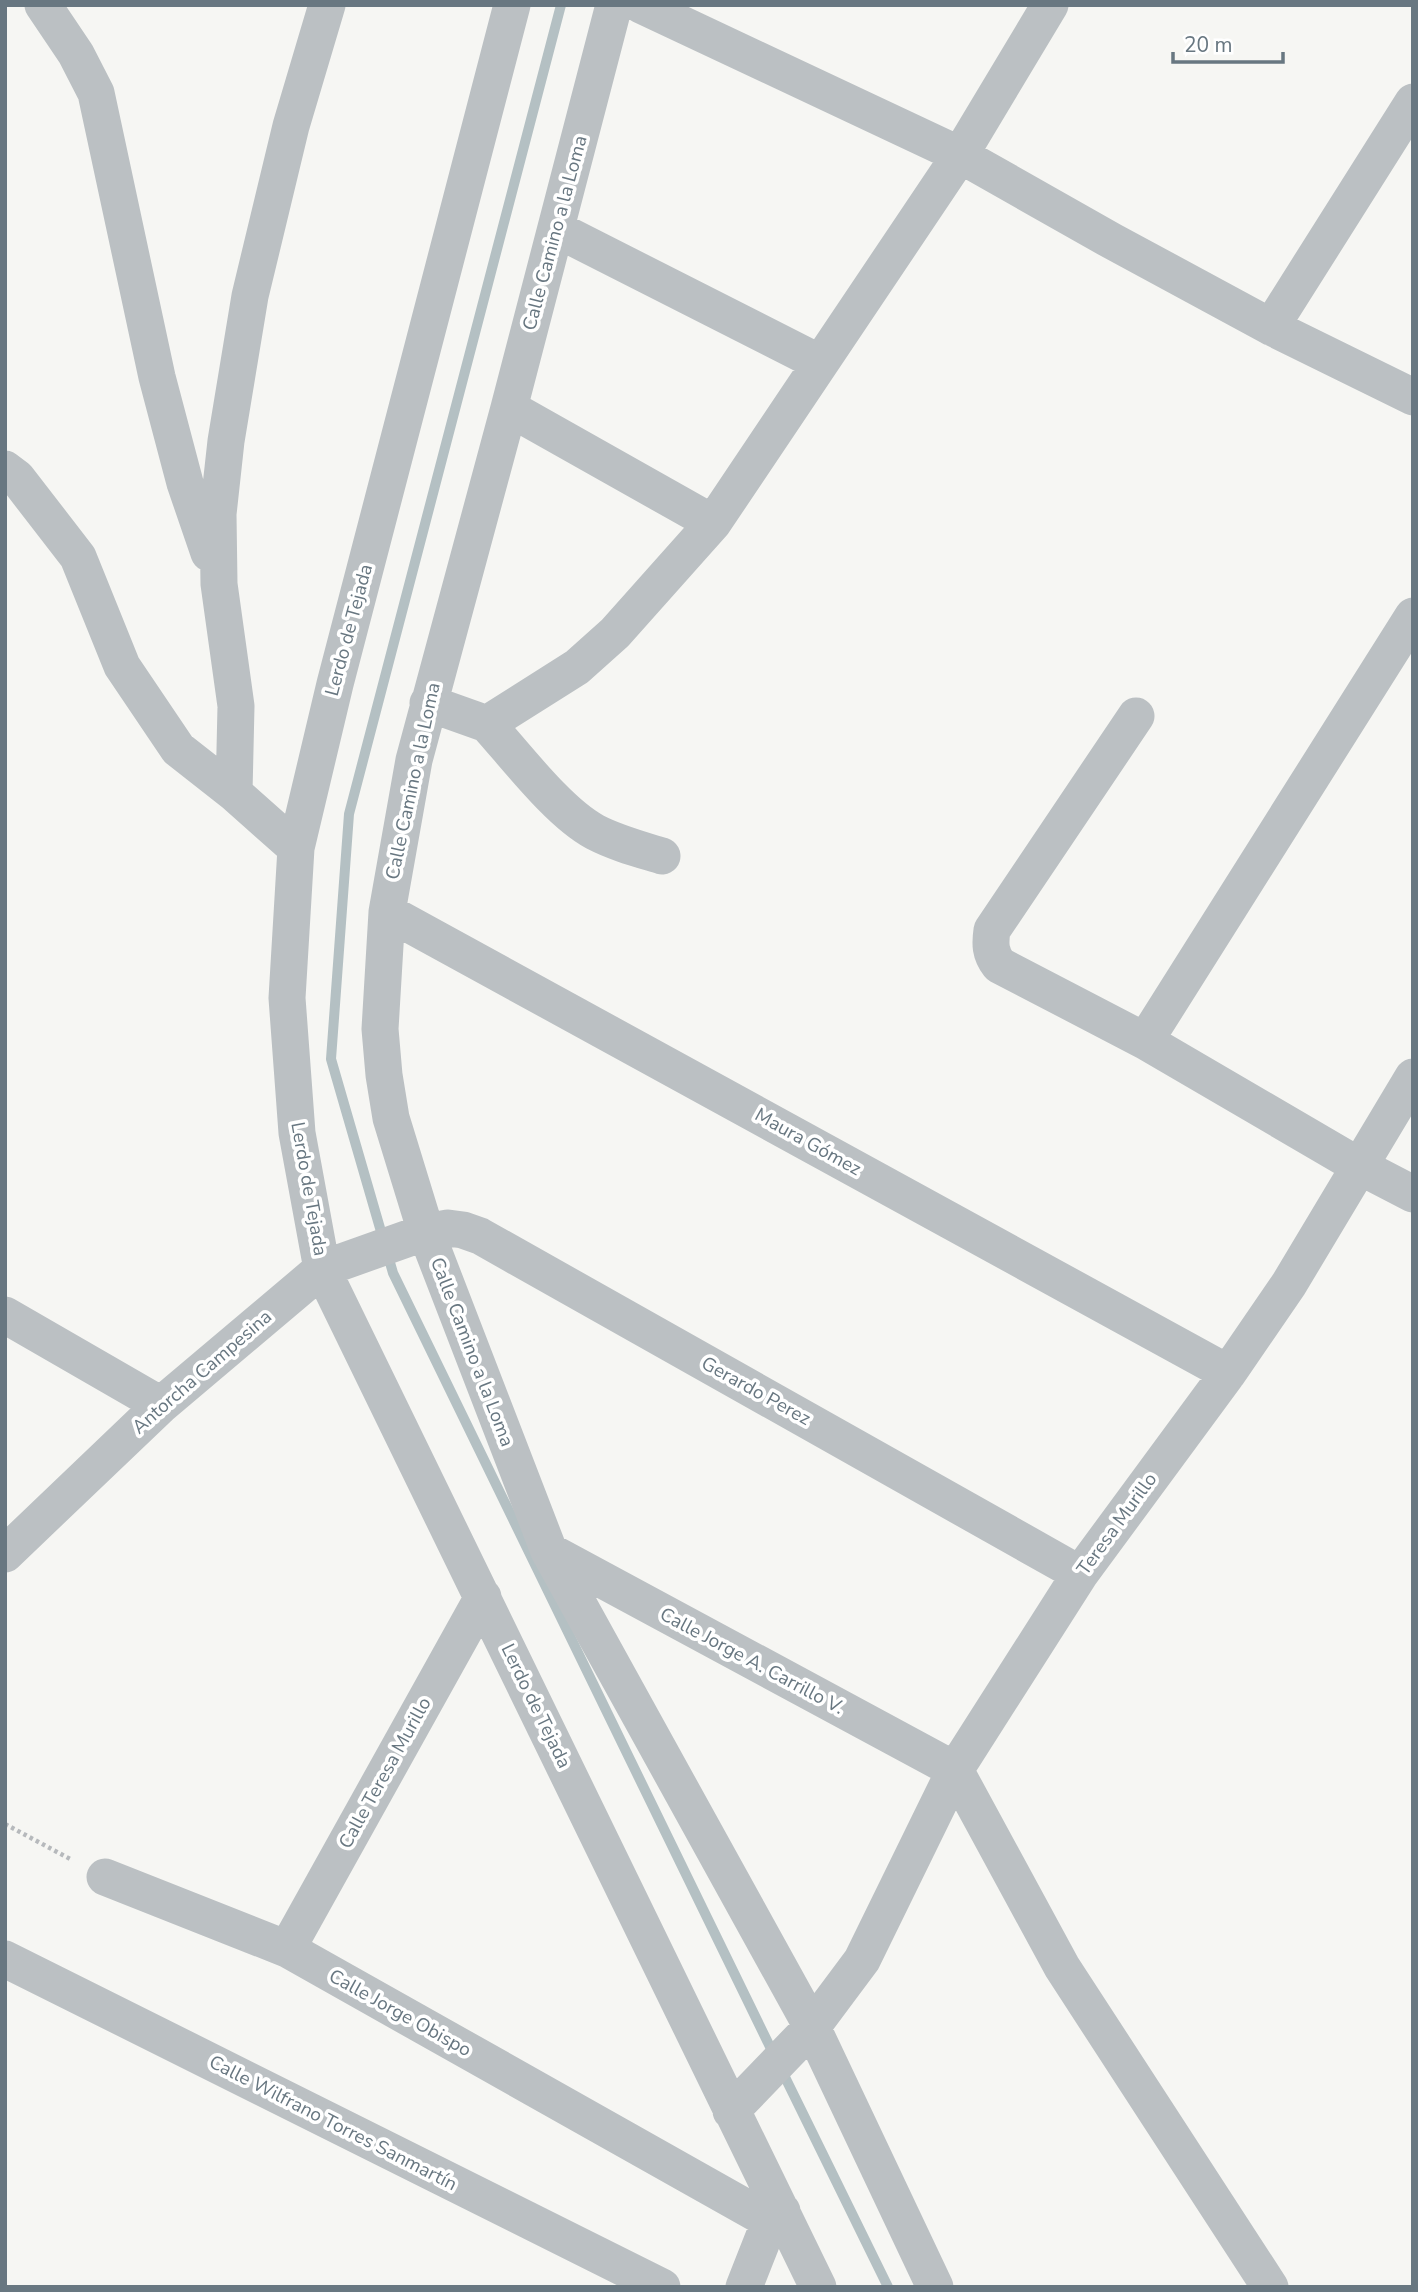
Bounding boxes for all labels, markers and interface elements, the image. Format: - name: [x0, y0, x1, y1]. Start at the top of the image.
- scale bar: [1173, 21, 1283, 65]
- text: 20 m: [1184, 31, 1233, 59]
- street label: Calle Camino a la Loma: [516, 133, 594, 333]
- street label: Lerdo de Tejada: [319, 561, 379, 699]
- street label: Calle Camino a la Loma: [379, 680, 447, 882]
- street label: Maura Gómez: [750, 1102, 866, 1182]
- street label: Lerdo de Tejada: [284, 1120, 334, 1258]
- street label: Calle Camino a la Loma: [424, 1254, 520, 1450]
- street label: Antorcha Campesina: [127, 1304, 277, 1440]
- street label: Gerardo Perez: [697, 1350, 815, 1432]
- street label: Teresa Murillo: [1071, 1467, 1163, 1581]
- street label: Calle Jorge A. Carrillo V.: [655, 1601, 849, 1721]
- street label: Lerdo de Tejada: [495, 1639, 577, 1773]
- street label: Calle Teresa Murillo: [333, 1693, 437, 1853]
- street label: Calle Jorge Obispo: [324, 1963, 476, 2063]
- street label: Calle Wilfrano Torres Sanmartín: [205, 2049, 461, 2197]

